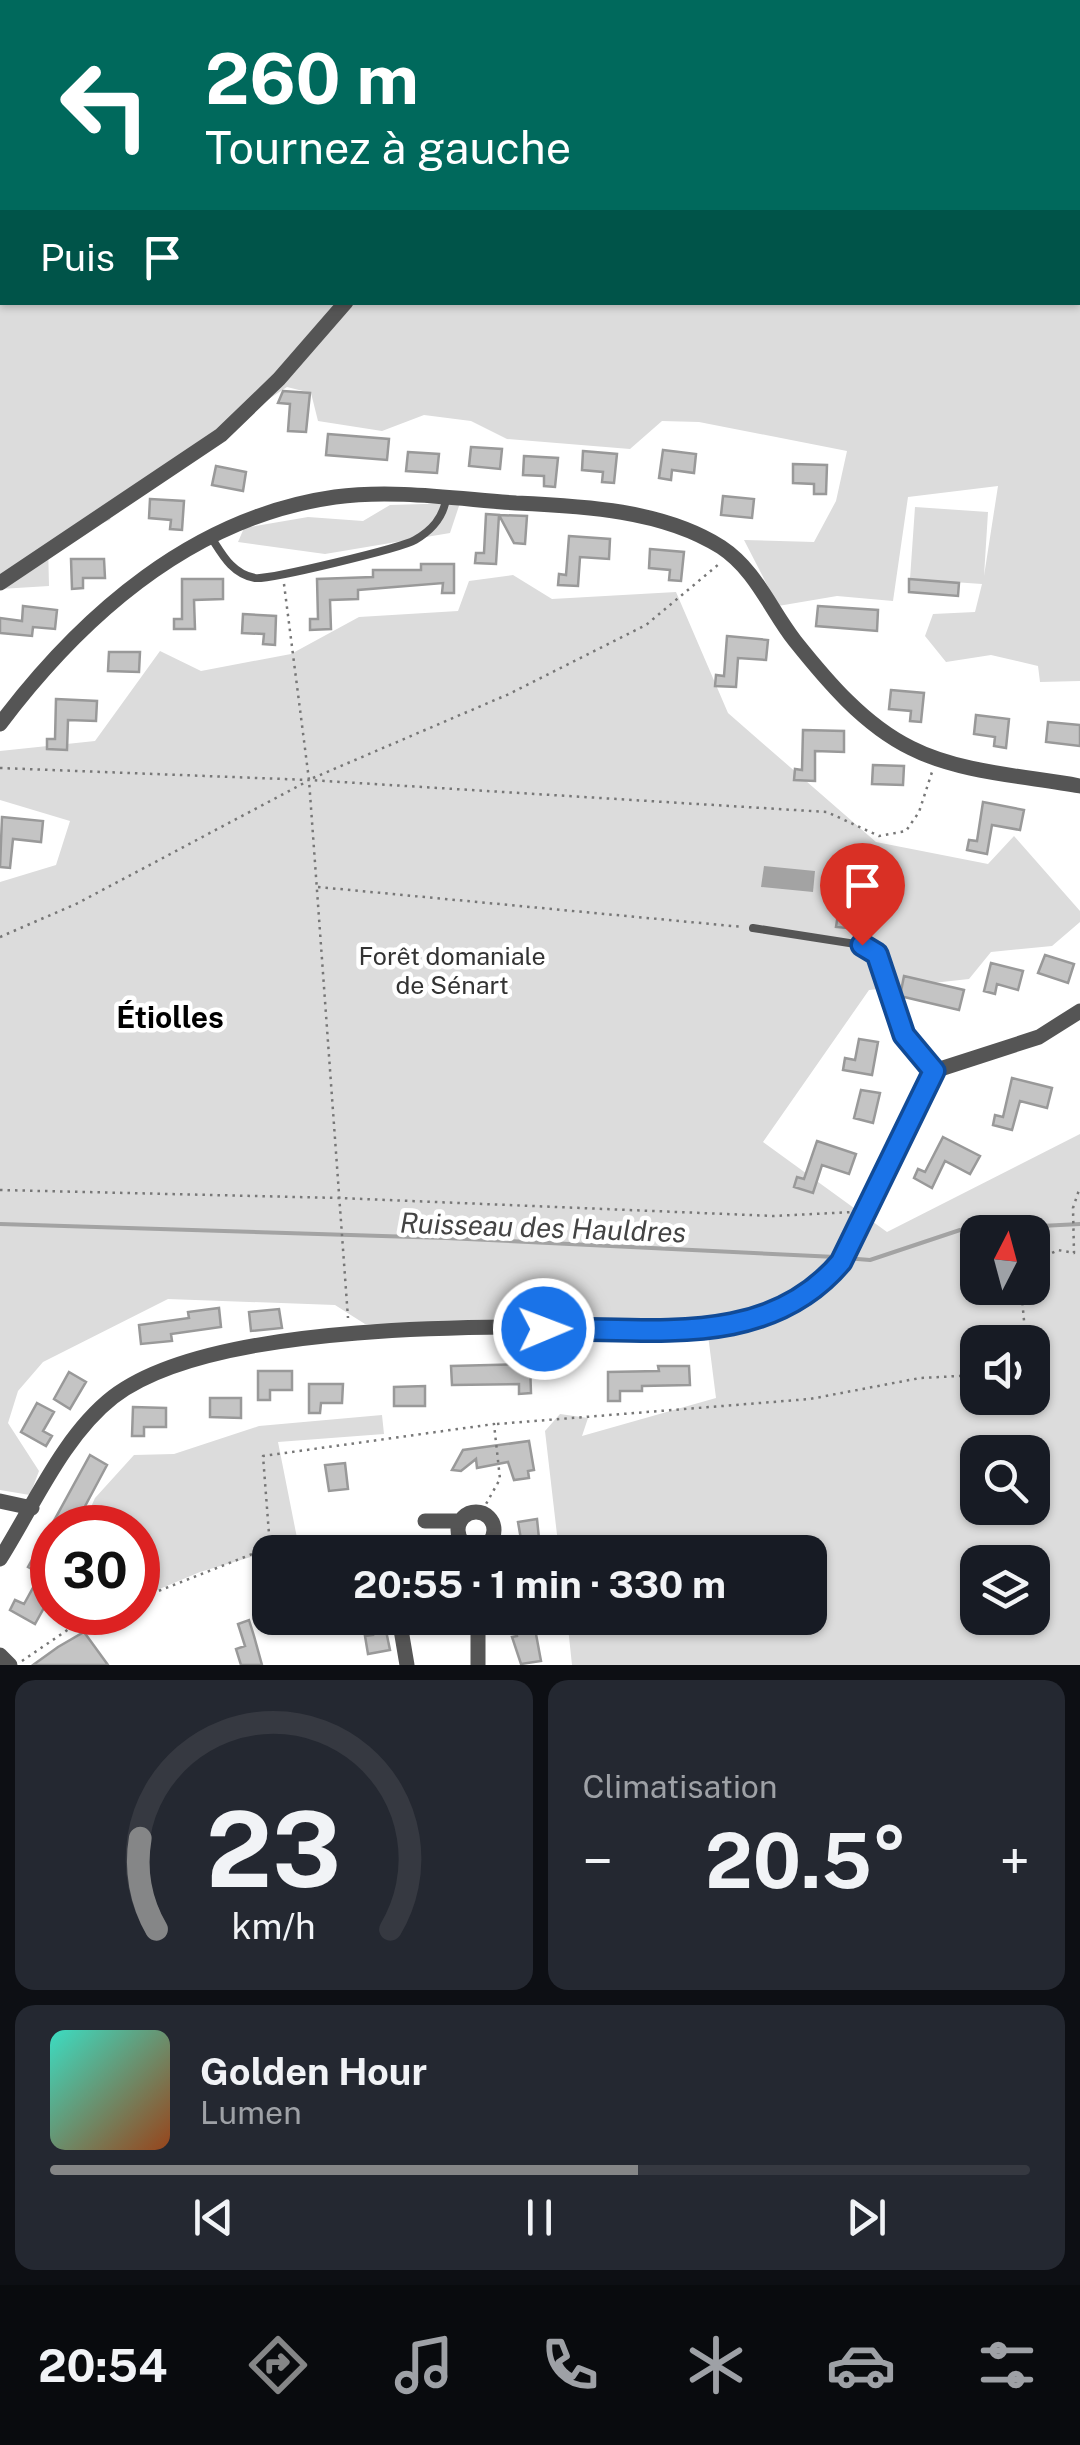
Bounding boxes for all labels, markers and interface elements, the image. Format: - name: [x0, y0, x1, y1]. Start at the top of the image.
- text: 260 m: [205, 37, 419, 120]
- icon: left: [40, 40, 170, 170]
- text: Tournez à gauche: [205, 121, 571, 174]
- icon: arrive: [135, 230, 190, 285]
- text: Puis: [40, 235, 115, 280]
- pin: [820, 843, 905, 946]
- icon: arrive: [835, 858, 890, 913]
- park label: Forêt domaniale de Sénart: [358, 941, 546, 1000]
- district label: Étiolles: [116, 999, 224, 1035]
- water label: Ruisseau des Hauldres: [399, 1206, 687, 1248]
- north arrow: [960, 1215, 1050, 1305]
- map controls: [960, 1215, 1050, 1635]
- position arrow: [492, 1277, 596, 1381]
- button: sound: [960, 1325, 1050, 1415]
- button: search: [960, 1435, 1050, 1525]
- speed limit sign: 30: [30, 1505, 160, 1635]
- button: layers: [960, 1545, 1050, 1635]
- text: 20:55 · 1 min · 330 m: [353, 1562, 726, 1607]
- text: Climatisation: [583, 1768, 777, 1805]
- text: 23: [206, 1788, 341, 1910]
- text: 20.5°: [705, 1817, 907, 1905]
- text: −: [583, 1829, 613, 1893]
- text: +: [999, 1829, 1030, 1893]
- text: km/h: [232, 1905, 316, 1947]
- text: Golden Hour: [200, 2049, 427, 2094]
- text: Lumen: [200, 2094, 302, 2131]
- icon: previous: [186, 2190, 241, 2245]
- icon: pause: [512, 2190, 567, 2245]
- icon: next: [839, 2190, 894, 2245]
- icon: directions: [243, 2330, 313, 2400]
- icon: music: [389, 2330, 459, 2400]
- icon: phone: [535, 2330, 605, 2400]
- icon: climate: [681, 2330, 751, 2400]
- icon: car: [826, 2330, 896, 2400]
- icon: filters: [972, 2330, 1042, 2400]
- text: 20:54: [38, 2339, 167, 2392]

